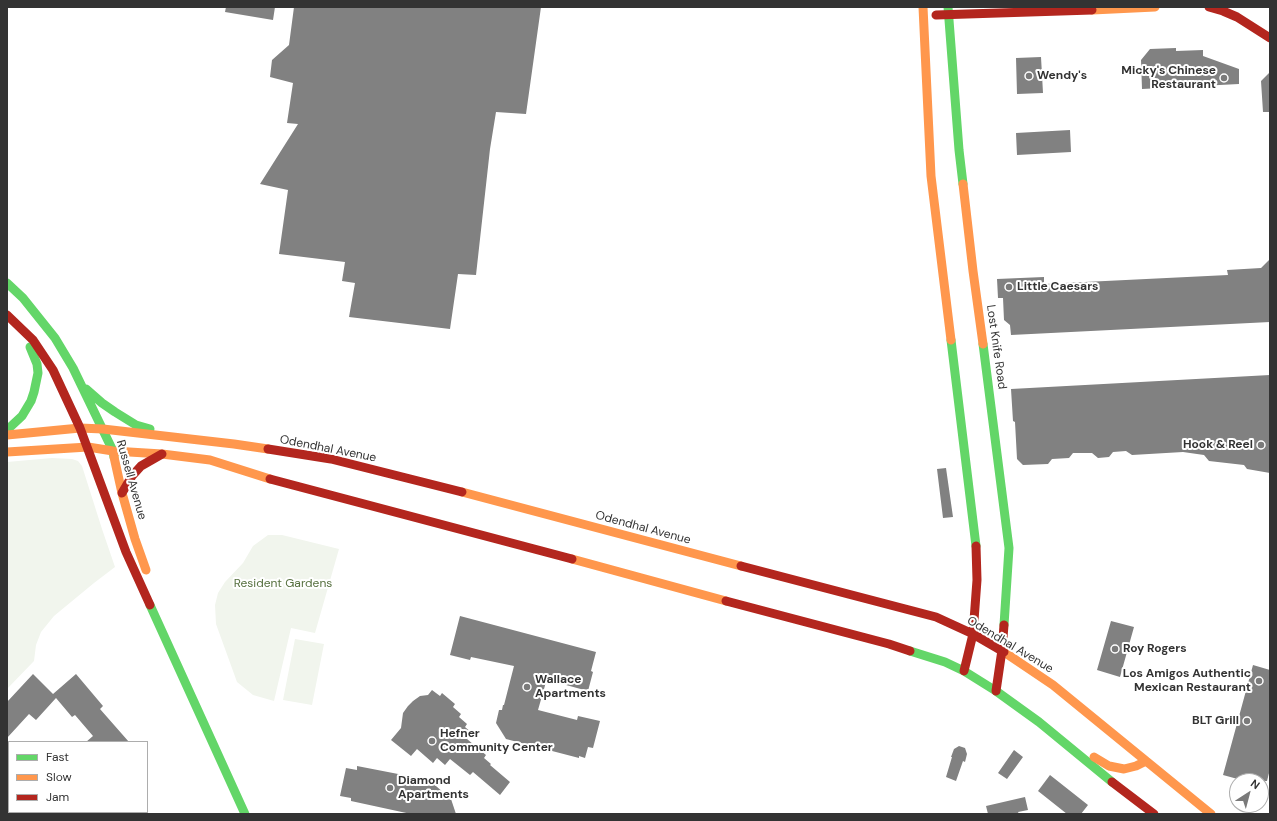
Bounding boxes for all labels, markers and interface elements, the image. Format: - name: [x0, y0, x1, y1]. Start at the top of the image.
- place label: Micky's Chinese Restaurant: [1121, 64, 1216, 92]
- place label: Wendy's: [1037, 69, 1087, 83]
- marker: Wendy's: [1024, 71, 1034, 81]
- marker: Micky's Chinese Restaurant: [1219, 73, 1229, 83]
- place label: Little Caesars: [1017, 280, 1098, 294]
- marker: Little Caesars: [1004, 282, 1014, 292]
- street label: Lost Knife Road: [983, 304, 1009, 390]
- street label: Odendhal Avenue: [278, 433, 378, 465]
- place label: Hook & Reel: [1183, 438, 1253, 452]
- street label: Russell Avenue: [113, 439, 149, 521]
- marker: Hook & Reel: [1256, 440, 1266, 450]
- street label: Odendhal Avenue: [594, 508, 692, 548]
- park label: Resident Gardens: [234, 577, 332, 591]
- street label: Odendhal Avenue: [964, 614, 1056, 676]
- place label: Roy Rogers: [1123, 642, 1187, 656]
- marker: Roy Rogers: [1110, 644, 1120, 654]
- place label: Los Amigos Authentic Mexican Restaurant: [1123, 667, 1251, 695]
- place label: Wallace Apartments: [535, 673, 606, 701]
- marker: Los Amigos Authentic Mexican Restaurant: [1254, 676, 1264, 686]
- marker: Wallace Apartments: [522, 682, 532, 692]
- place label: BLT Grill: [1192, 714, 1239, 728]
- marker: BLT Grill: [1242, 716, 1252, 726]
- place label: Hefner Community Center: [440, 727, 553, 755]
- marker: Hefner Community Center: [427, 736, 437, 746]
- legend: [8, 741, 148, 813]
- text: Fast: [46, 749, 69, 765]
- text: Slow: [46, 769, 72, 785]
- north arrow: [1229, 773, 1269, 813]
- place label: Diamond Apartments: [398, 774, 469, 802]
- text: N: [1248, 776, 1263, 792]
- marker: Diamond Apartments: [385, 783, 395, 793]
- text: Jam: [46, 789, 69, 805]

